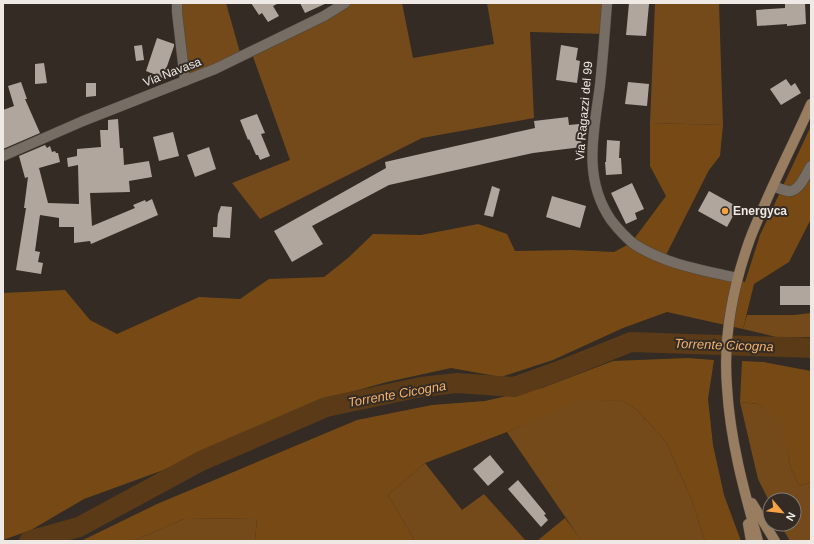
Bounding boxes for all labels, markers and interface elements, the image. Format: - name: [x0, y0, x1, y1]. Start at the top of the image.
- street label: Via Navasa: [141, 54, 203, 89]
- street label: Via Ragazzi del 99: [573, 60, 595, 161]
- place label: Energyca: [733, 204, 787, 218]
- marker: Energyca: [720, 206, 730, 216]
- water label: Torrente Cicogna: [674, 336, 774, 354]
- water label: Torrente Cicogna: [347, 378, 447, 410]
- north arrow: [762, 492, 802, 532]
- text: N: [784, 510, 798, 523]

